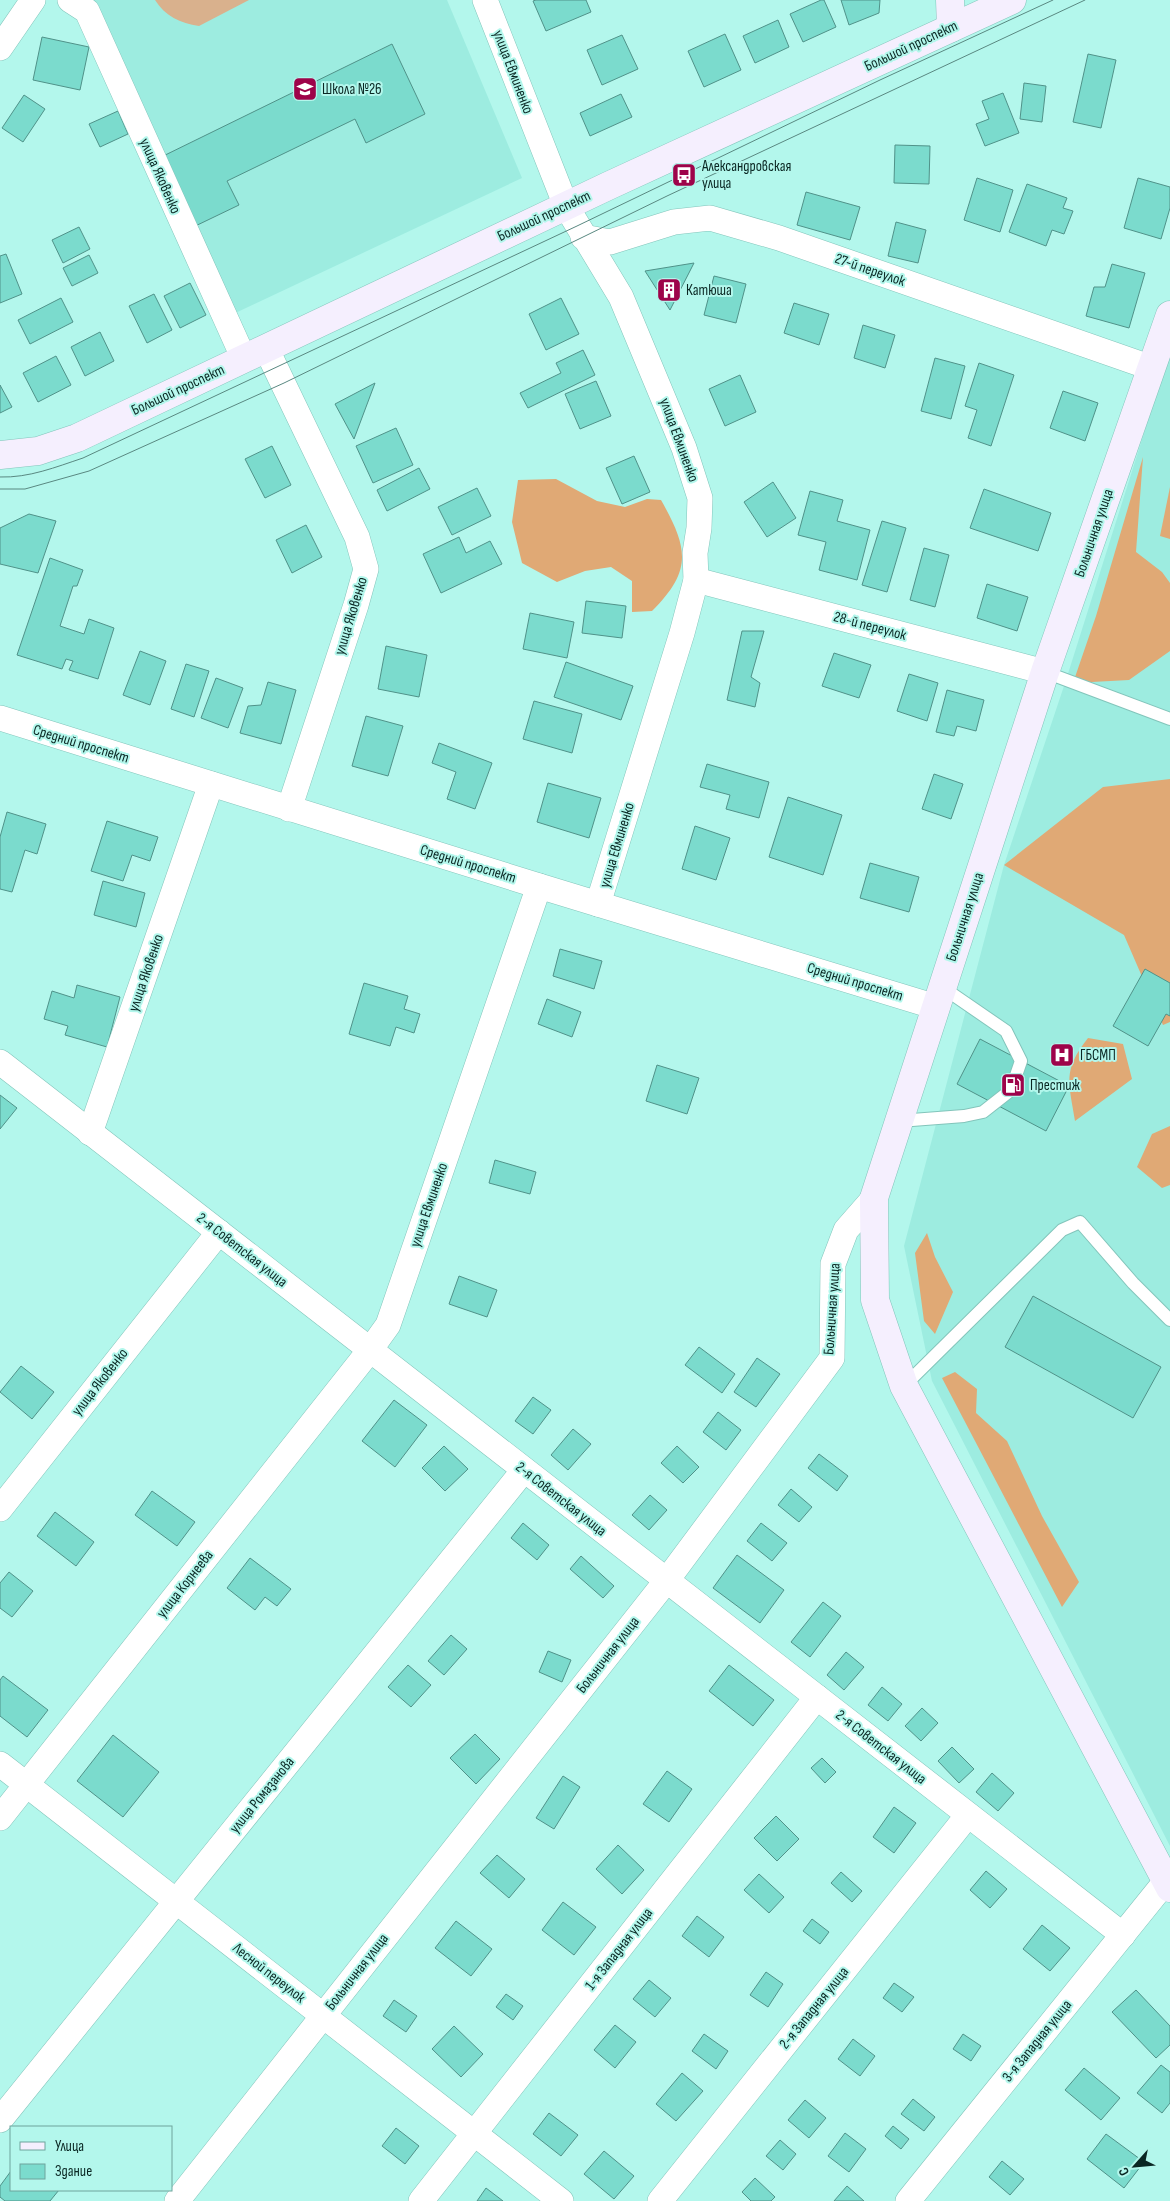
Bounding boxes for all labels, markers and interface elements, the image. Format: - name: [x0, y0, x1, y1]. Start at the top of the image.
- street label: Большой проспект: [861, 16, 961, 76]
- street label: улица Евминенко: [488, 28, 538, 116]
- school or university icon: Школа №26: [292, 76, 318, 102]
- place label: Школа №26: [322, 80, 382, 99]
- street label: улица Яковенко: [135, 135, 185, 217]
- place label: Александровская улица: [701, 157, 791, 193]
- bus stop icon: Александровская улица: [671, 162, 697, 188]
- street label: Большой проспект: [494, 186, 594, 246]
- street label: 27-й переулок: [832, 249, 908, 291]
- building icon: Катюша: [656, 277, 682, 303]
- place label: Катюша: [686, 281, 732, 300]
- street label: Большой проспект: [128, 360, 228, 420]
- street label: улица Евминенко: [655, 395, 703, 485]
- street label: Больничная улица: [1070, 486, 1118, 580]
- street label: улица Яковенко: [330, 575, 372, 657]
- street label: 28-й переулок: [832, 607, 909, 645]
- street label: Средний проспект: [31, 720, 131, 768]
- street label: улица Евминенко: [595, 800, 639, 890]
- street label: Средний проспект: [418, 840, 518, 888]
- street label: Больничная улица: [942, 870, 988, 964]
- street label: улица Яковенко: [124, 932, 168, 1014]
- street label: Средний проспект: [805, 958, 905, 1006]
- hospital icon: ГБСМП: [1049, 1042, 1075, 1068]
- place label: ГБСМП: [1080, 1046, 1116, 1065]
- fuel station icon: Престиж: [1000, 1072, 1026, 1098]
- place label: Престиж: [1030, 1076, 1080, 1095]
- street label: улица Евминенко: [406, 1160, 452, 1250]
- street label: 2-я Советская улица: [193, 1209, 291, 1292]
- street label: Больничная улица: [819, 1262, 845, 1356]
- street label: улица Яковенко: [68, 1344, 132, 1420]
- street label: 2-я Советская улица: [512, 1458, 610, 1541]
- street label: улица Корнеева: [153, 1546, 218, 1622]
- street label: Больничная улица: [572, 1613, 644, 1697]
- street label: 2-я Советская улица: [832, 1706, 930, 1789]
- street label: улица Ромазанова: [225, 1753, 299, 1837]
- street label: 1-я Западная улица: [581, 1904, 657, 1994]
- street label: Больничная улица: [321, 1930, 393, 2014]
- street label: Лесной переулок: [228, 1938, 309, 2008]
- street label: 2-я Западная улица: [775, 1963, 853, 2053]
- street label: 3-я Западная улица: [998, 1996, 1076, 2086]
- legend: [10, 2126, 172, 2191]
- text: Улица: [55, 2137, 84, 2156]
- north arrow: [1110, 2141, 1160, 2191]
- text: Здание: [55, 2162, 92, 2181]
- text: С: [1115, 2165, 1133, 2179]

